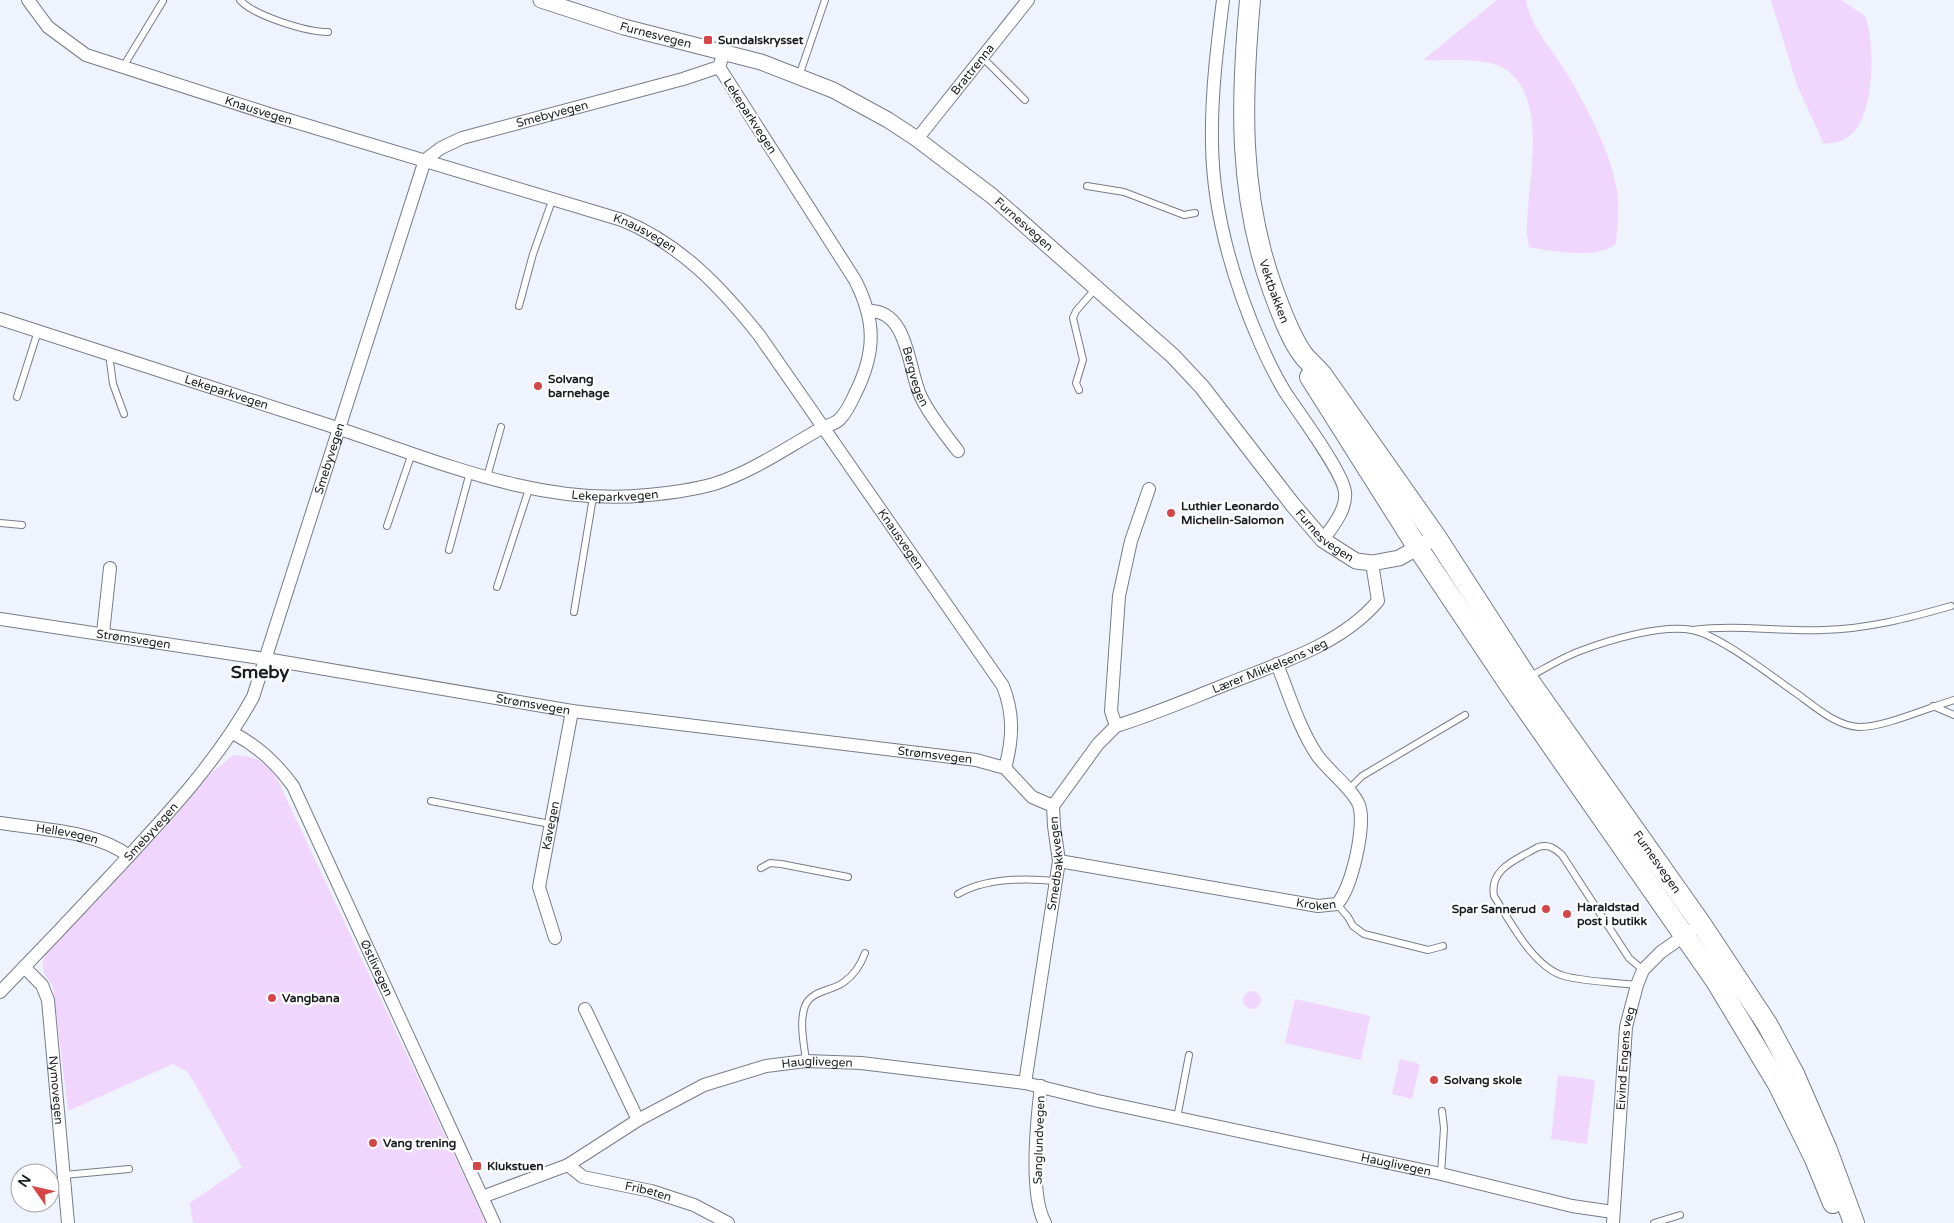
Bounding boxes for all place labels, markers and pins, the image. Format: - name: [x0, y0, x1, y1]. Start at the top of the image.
- place label: Sundalskrysset: [718, 33, 804, 48]
- marker: Sundalskrysset: [702, 34, 714, 46]
- place label: Solvang barnehage: [548, 372, 610, 401]
- marker: Solvang barnehage: [532, 380, 544, 392]
- place label: Luthier Leonardo Michelin-Salomon: [1181, 499, 1284, 527]
- marker: Luthier Leonardo Michelin-Salomon: [1165, 507, 1177, 519]
- place label: Haraldstad post i butikk: [1577, 900, 1647, 929]
- place label: Spar Sannerud: [1452, 902, 1536, 917]
- marker: Spar Sannerud: [1540, 903, 1552, 915]
- marker: Haraldstad post i butikk: [1561, 908, 1573, 920]
- place label: Vangbana: [282, 991, 340, 1006]
- marker: Vangbana: [266, 992, 278, 1004]
- place label: Solvang skole: [1444, 1073, 1522, 1088]
- marker: Solvang skole: [1428, 1074, 1440, 1086]
- place label: Vang trening: [383, 1136, 456, 1151]
- marker: Vang trening: [367, 1137, 379, 1149]
- place label: Klukstuen: [487, 1159, 544, 1173]
- marker: Klukstuen: [471, 1160, 483, 1172]

